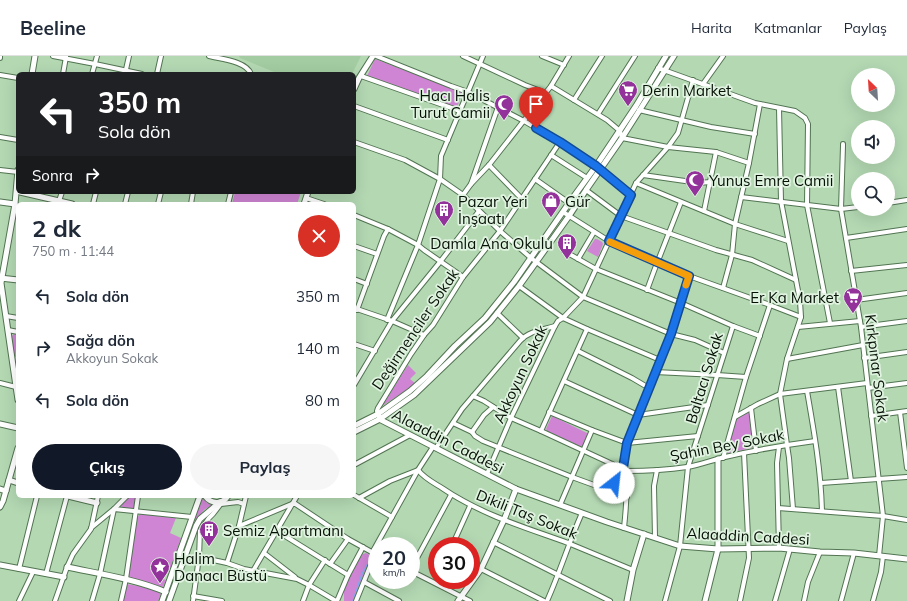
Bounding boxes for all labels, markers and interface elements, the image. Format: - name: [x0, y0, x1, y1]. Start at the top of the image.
- text: Beeline: [20, 16, 86, 40]
- text: Harita: [691, 19, 732, 37]
- text: Katmanlar: [754, 19, 822, 37]
- text: Paylaş: [844, 19, 887, 37]
- north arrow: [851, 68, 895, 112]
- map controls: [851, 68, 895, 216]
- supermarket icon: Derin Market: [617, 79, 639, 107]
- place label: Derin Market: [642, 81, 731, 100]
- text: 350 m: [98, 85, 181, 120]
- place label: Hacı Halis Turut Camii: [411, 86, 490, 122]
- pin: [519, 87, 553, 128]
- icon: left: [32, 88, 84, 140]
- mosque icon: Hacı Halis Turut Camii: [493, 93, 515, 121]
- icon: arrive: [525, 93, 547, 115]
- text: Sola dön: [98, 120, 171, 143]
- button: sound: [851, 120, 895, 164]
- icon: right: [81, 164, 103, 186]
- text: Sonra: [32, 166, 73, 185]
- mosque icon: Yunus Emre Camii: [684, 169, 706, 197]
- place label: Yunus Emre Camii: [708, 171, 833, 190]
- button: search: [851, 172, 895, 216]
- shop icon: Gür: [540, 190, 562, 218]
- place label: Pazar Yeri İnşaatı: [458, 192, 528, 228]
- place label: Gür: [565, 192, 591, 211]
- building icon: Pazar Yeri İnşaatı: [433, 199, 455, 227]
- text: 2 dk: [32, 213, 81, 243]
- button: close: [298, 215, 340, 257]
- building icon: Damla Ana Okulu: [556, 232, 578, 260]
- place label: Damla Ana Okulu: [430, 234, 553, 253]
- text: 750 m · 11:44: [32, 243, 114, 259]
- street label: Değirmenciler Sokak: [367, 265, 463, 393]
- icon: left: [32, 285, 54, 307]
- supermarket icon: Er Ka Market: [842, 286, 864, 314]
- text: Sola dön: [66, 287, 129, 306]
- text: 350 m: [296, 287, 340, 306]
- place label: Er Ka Market: [750, 288, 839, 307]
- street label: Kırkpınar Sokak: [861, 313, 893, 423]
- street label: Akkoyun Sokak: [489, 322, 551, 426]
- street label: Baltacı Sokak: [681, 330, 727, 426]
- text: Sağa dön: [66, 331, 135, 350]
- icon: right: [32, 337, 54, 359]
- text: 140 m: [296, 339, 340, 358]
- text: Akkoyun Sokak: [66, 350, 158, 366]
- icon: left: [32, 389, 54, 411]
- text: Sola dön: [66, 391, 129, 410]
- text: 80 m: [305, 391, 340, 410]
- street label: Alaaddin Caddesi: [389, 405, 507, 477]
- street label: Şahin Bey Sokak: [668, 425, 786, 465]
- button: Çıkış: [32, 444, 182, 490]
- button: Paylaş: [190, 444, 340, 490]
- position arrow: [593, 462, 635, 504]
- street label: Dikili Taş Sokak: [473, 485, 581, 543]
- building icon: Semiz Apartmanı: [198, 519, 220, 547]
- place label: Semiz Apartmanı: [223, 521, 344, 540]
- street label: Alaaddin Caddesi: [686, 523, 810, 549]
- speed limit sign: 30: [428, 537, 480, 589]
- text: 20: [382, 545, 406, 570]
- place label: Halim Danacı Büstü: [174, 549, 267, 585]
- place icon: Halim Danacı Büstü: [149, 556, 171, 584]
- text: km/h: [383, 566, 405, 579]

